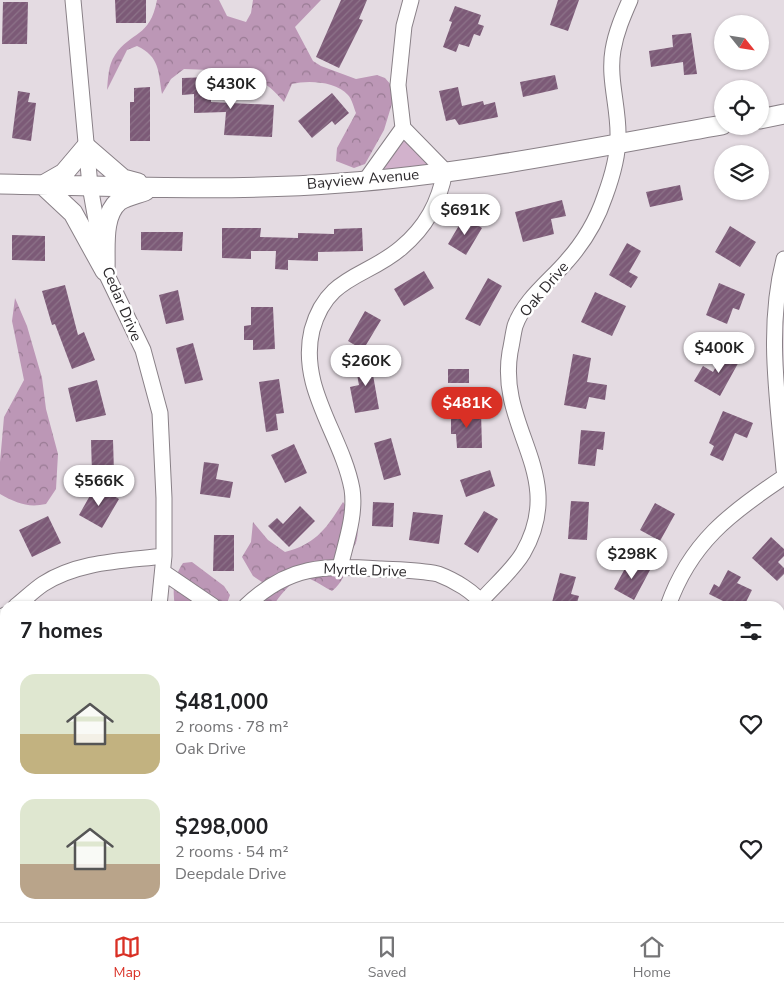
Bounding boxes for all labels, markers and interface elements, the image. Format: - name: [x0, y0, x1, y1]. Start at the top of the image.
- north arrow: [714, 15, 769, 70]
- map controls: [714, 15, 769, 200]
- pin: $430K: [196, 68, 266, 110]
- text: $430K: [206, 73, 256, 95]
- button: locate: [714, 80, 769, 135]
- button: layers: [714, 145, 769, 200]
- street label: Bayview Avenue: [306, 164, 420, 194]
- pin: $691K: [430, 194, 500, 236]
- text: $691K: [440, 199, 490, 221]
- street label: Oak Drive: [515, 257, 573, 321]
- street label: Cedar Drive: [97, 264, 147, 344]
- pin: $400K: [684, 332, 754, 374]
- text: $400K: [694, 337, 744, 359]
- pin: $260K: [331, 344, 401, 387]
- text: $260K: [341, 350, 391, 372]
- pin: $481K: [432, 386, 502, 429]
- text: $481K: [442, 392, 492, 414]
- pin: $566K: [64, 464, 134, 507]
- text: $566K: [74, 470, 124, 492]
- pin: $298K: [597, 538, 667, 580]
- text: $298K: [607, 543, 657, 565]
- street label: Myrtle Drive: [323, 559, 407, 581]
- text: 7 homes: [20, 617, 103, 645]
- icon: filters: [737, 617, 765, 645]
- text: $481,000: [175, 688, 268, 716]
- icon: home: [60, 694, 120, 754]
- icon: heart: [737, 710, 765, 738]
- text: 2 rooms · 78 m²: [175, 716, 288, 738]
- text: Oak Drive: [175, 738, 246, 760]
- text: $298,000: [175, 813, 268, 841]
- icon: home: [60, 819, 120, 879]
- icon: heart: [737, 835, 765, 863]
- text: 2 rooms · 54 m²: [175, 841, 288, 863]
- text: Deepdale Drive: [175, 863, 286, 885]
- tab: Map: [113, 933, 141, 982]
- tab: Saved: [368, 933, 406, 982]
- tab: Home: [633, 933, 671, 982]

